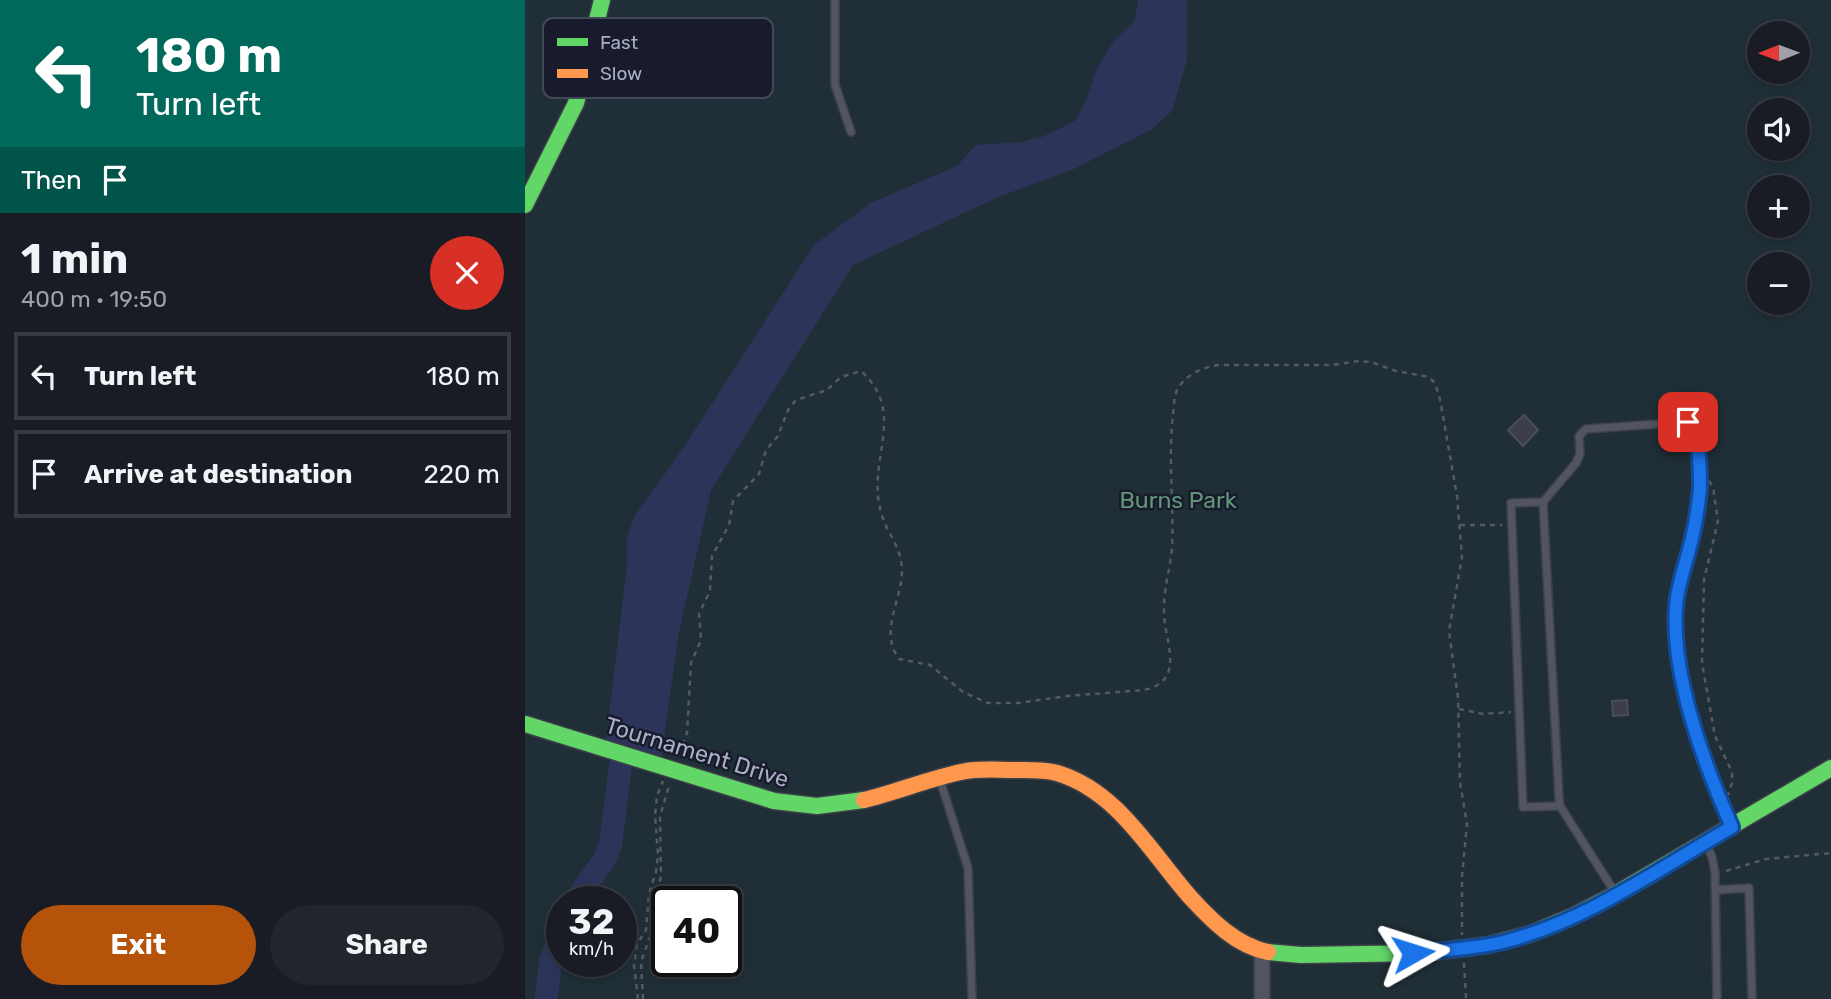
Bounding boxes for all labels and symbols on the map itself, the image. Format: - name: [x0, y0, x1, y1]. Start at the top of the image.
- legend: [543, 18, 773, 98]
- north arrow: [1747, 21, 1809, 84]
- text: Fast: [600, 31, 639, 54]
- text: Slow: [600, 62, 642, 85]
- pin: [1658, 392, 1718, 452]
- park label: Burns Park: [1119, 486, 1237, 514]
- street label: Tournament Drive: [602, 711, 792, 793]
- speed limit sign: 40: [651, 886, 742, 977]
- position arrow: [1376, 916, 1450, 990]

